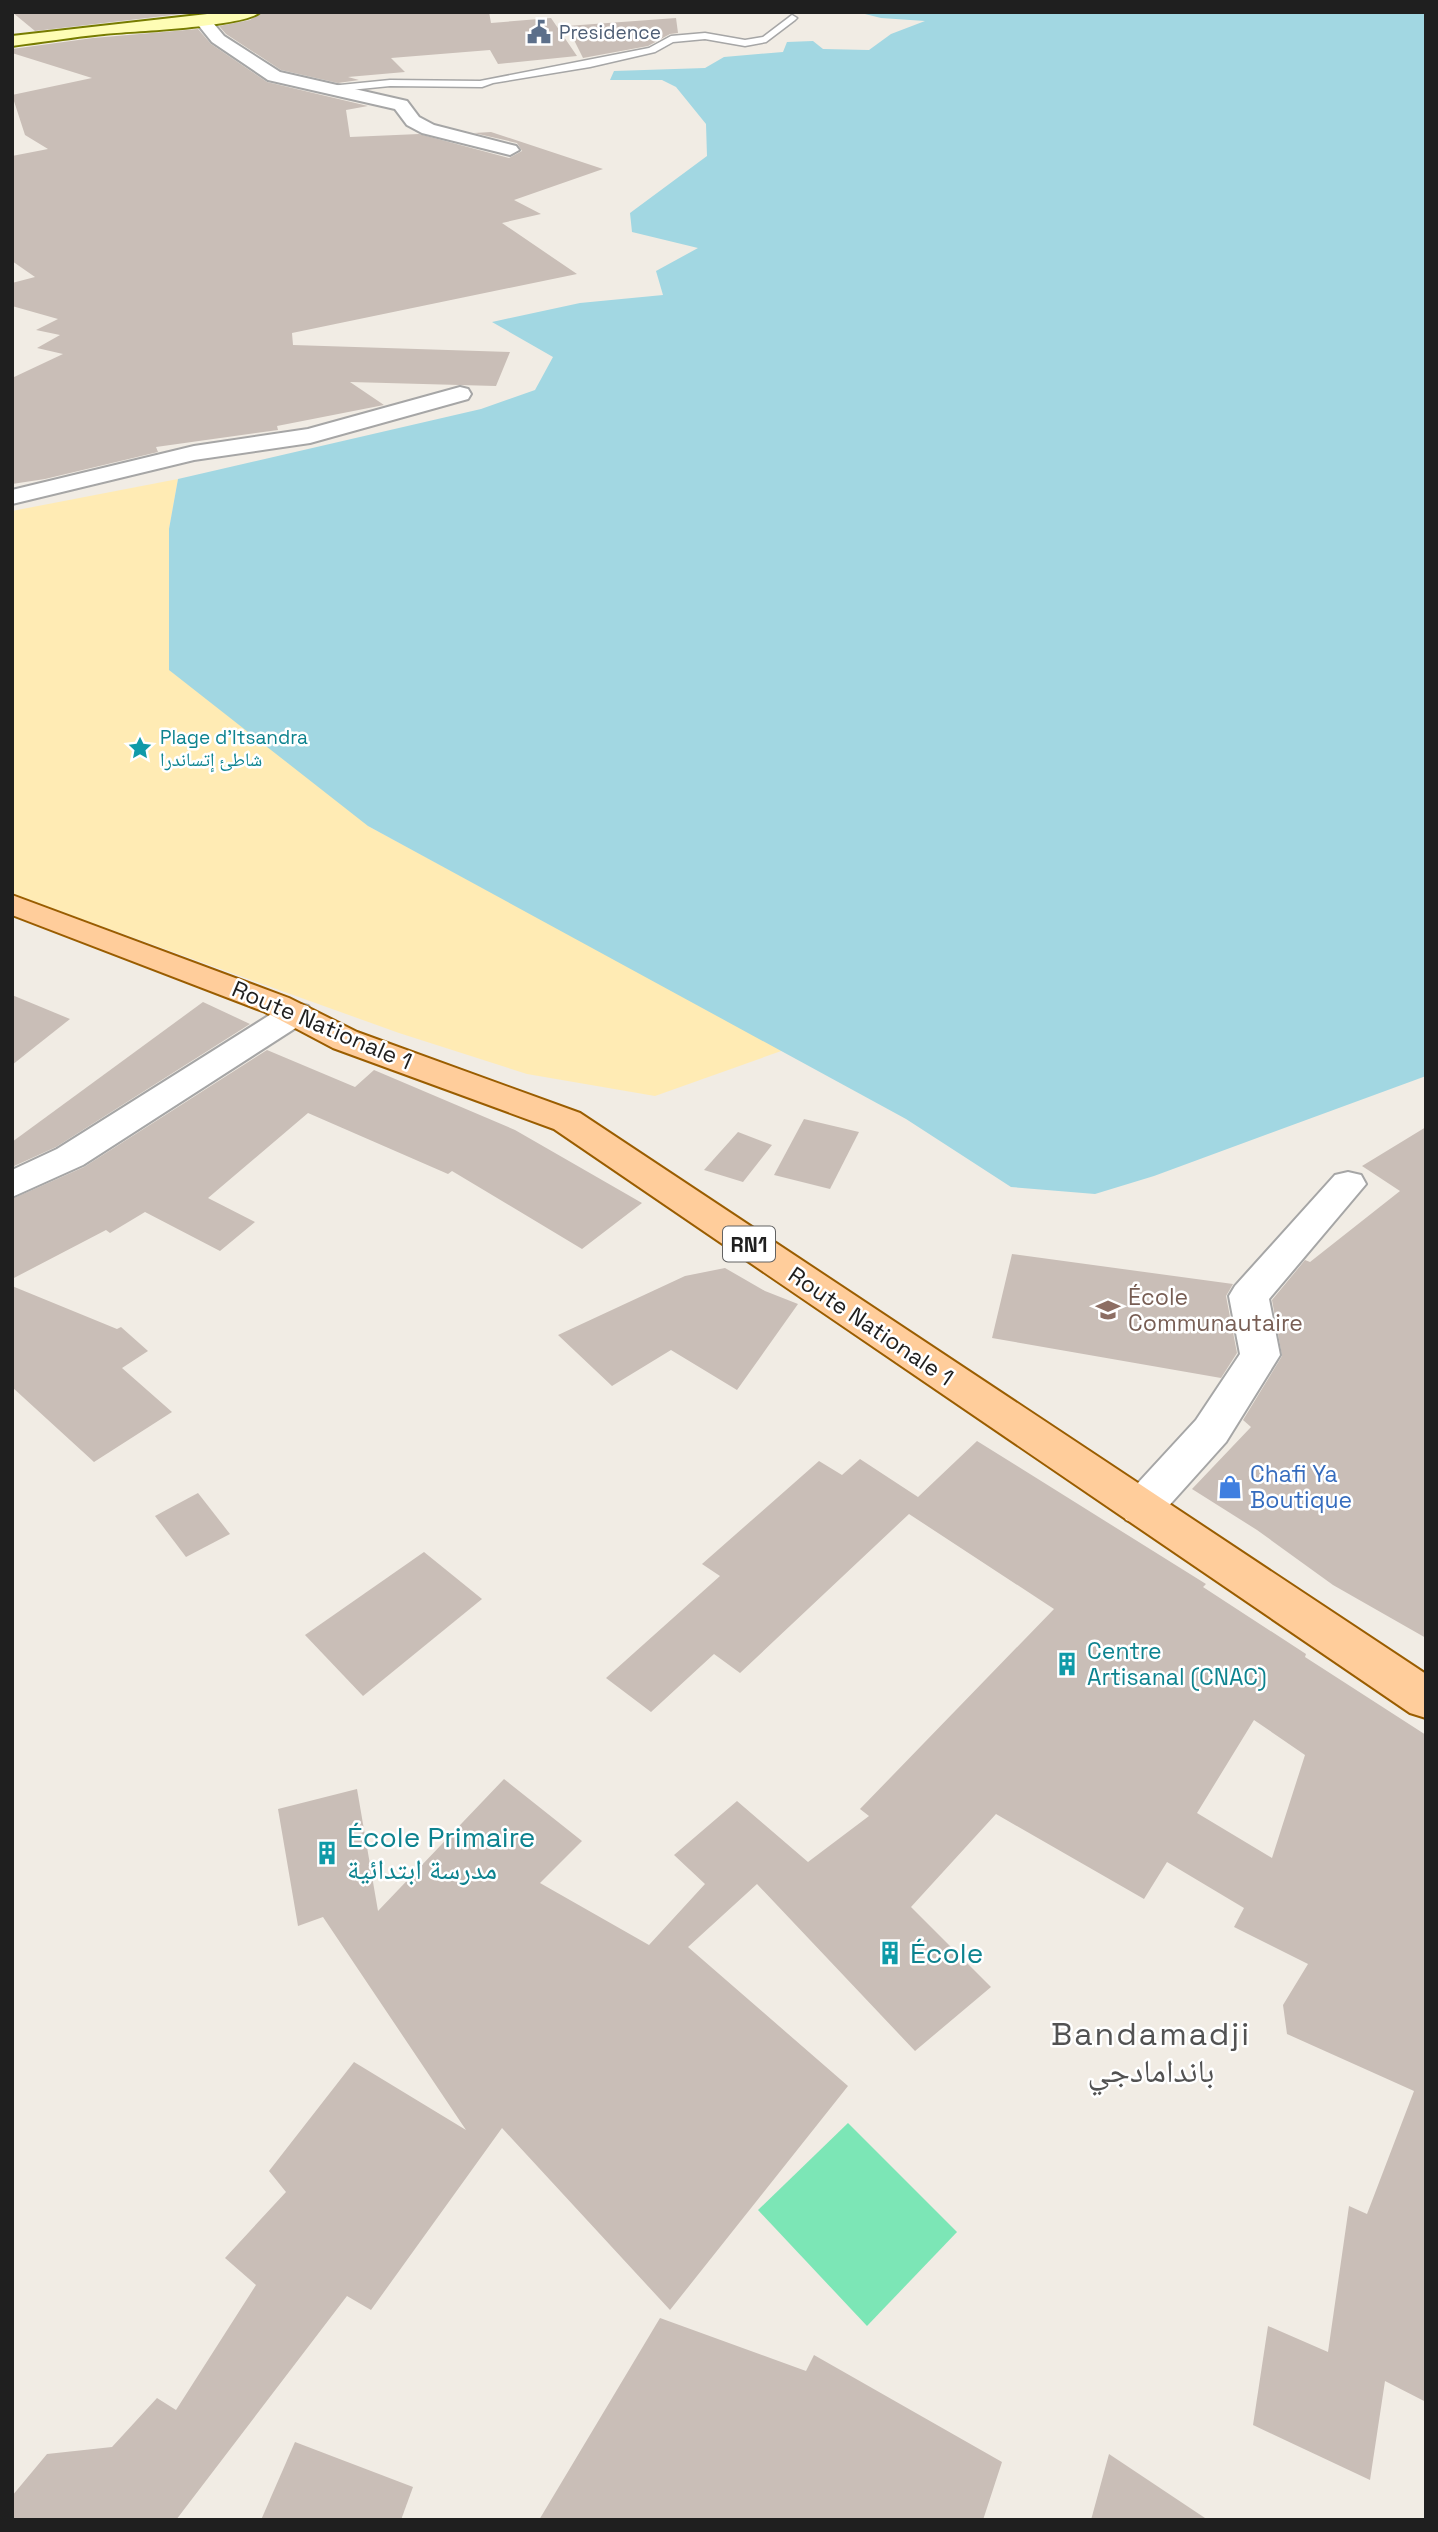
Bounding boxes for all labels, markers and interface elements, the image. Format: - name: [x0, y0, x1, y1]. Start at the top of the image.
- public building icon: Presidence: [525, 18, 553, 46]
- place label: Presidence: [559, 20, 661, 45]
- place label: Plage d'Itsandra شاطئ إتساندرا: [160, 725, 308, 772]
- place icon: Plage d'Itsandra شاطئ إتساندرا: [126, 734, 154, 762]
- street label: Route Nationale 1: [227, 974, 417, 1076]
- road number: RN1: [723, 1226, 775, 1262]
- street label: Route Nationale 1: [783, 1260, 959, 1392]
- place label: École Communautaire: [1128, 1282, 1303, 1338]
- school or university icon: École Communautaire: [1094, 1296, 1122, 1324]
- place label: Chafi Ya Boutique: [1250, 1459, 1352, 1515]
- shop icon: Chafi Ya Boutique: [1216, 1473, 1244, 1501]
- place label: Centre Artisanal (CNAC): [1087, 1636, 1267, 1692]
- building icon: Centre Artisanal (CNAC): [1053, 1650, 1081, 1678]
- place label: École Primaire مدرسة ابتدائية: [347, 1819, 535, 1887]
- building icon: École Primaire مدرسة ابتدائية: [313, 1839, 341, 1867]
- place label: École: [910, 1935, 983, 1971]
- building icon: École: [876, 1939, 904, 1967]
- district label: Bandamadji باندامادجي: [1051, 2014, 1251, 2096]

